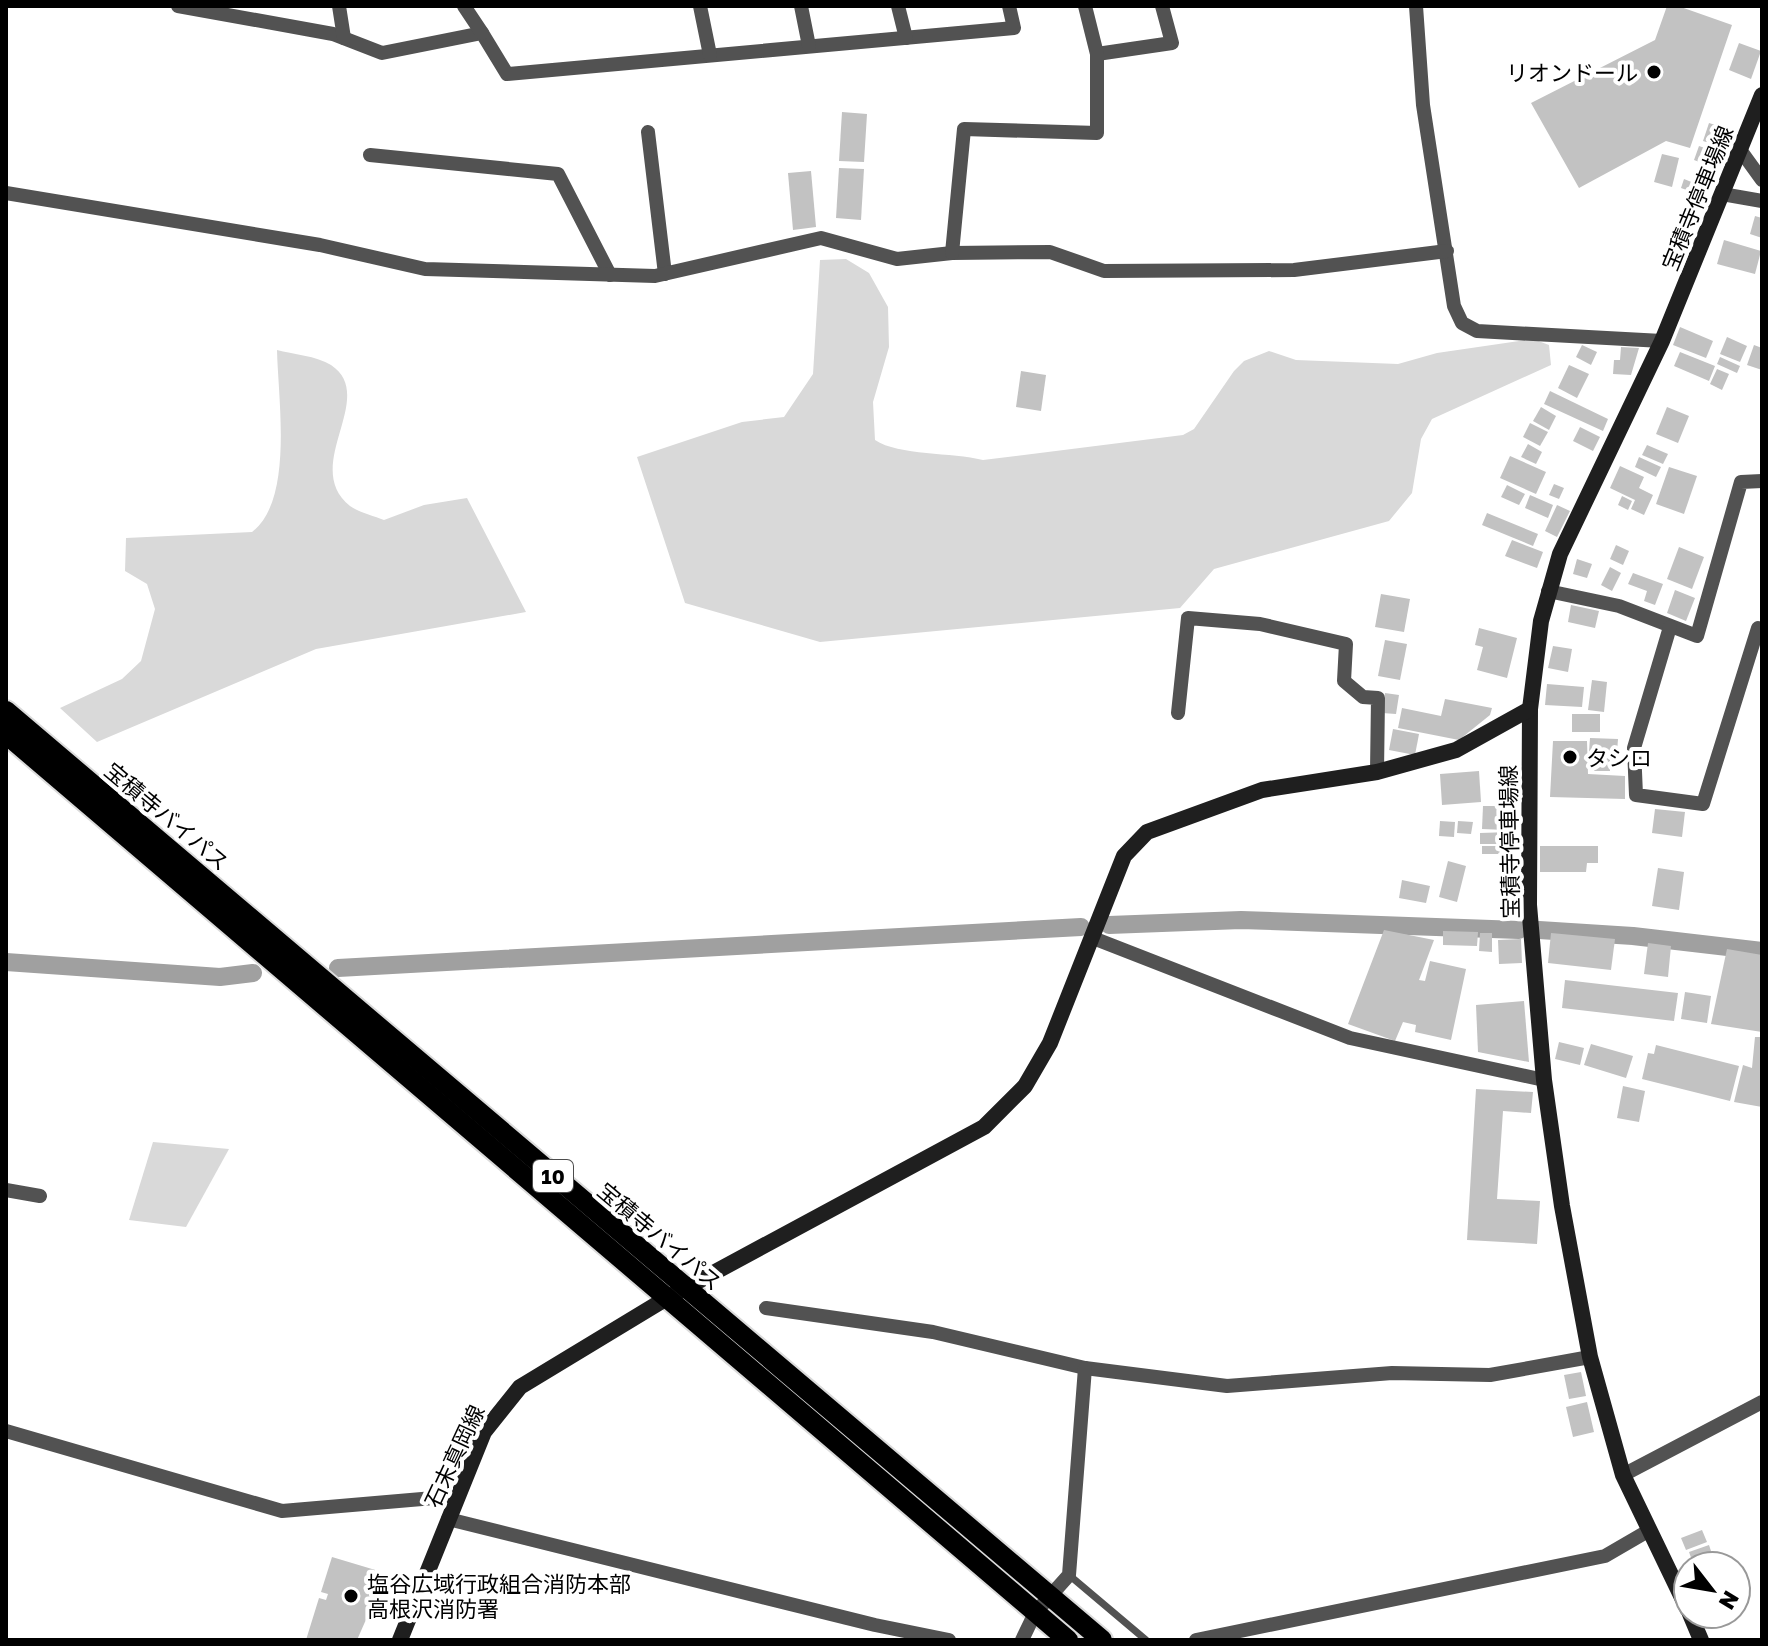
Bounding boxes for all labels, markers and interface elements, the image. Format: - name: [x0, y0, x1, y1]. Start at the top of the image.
- place label: リオンドール: [1506, 59, 1638, 86]
- marker: リオンドール: [1645, 63, 1663, 81]
- street label: 宝積寺停車場線: [1656, 122, 1738, 274]
- place label: タシロ: [1586, 744, 1652, 771]
- marker: タシロ: [1561, 748, 1579, 766]
- street label: 宝積寺バイパス: [100, 756, 234, 876]
- street label: 宝積寺停車場線: [1494, 765, 1524, 919]
- road number: 10: [533, 1160, 573, 1192]
- street label: 宝積寺バイパス: [593, 1176, 727, 1296]
- street label: 石末真岡線: [419, 1400, 489, 1512]
- north arrow: [1672, 1550, 1752, 1630]
- place label: 塩谷広域行政組合消防本部 高根沢消防署: [367, 1570, 631, 1622]
- text: N: [1714, 1586, 1745, 1615]
- marker: 塩谷広域行政組合消防本部 高根沢消防署: [342, 1587, 360, 1605]

